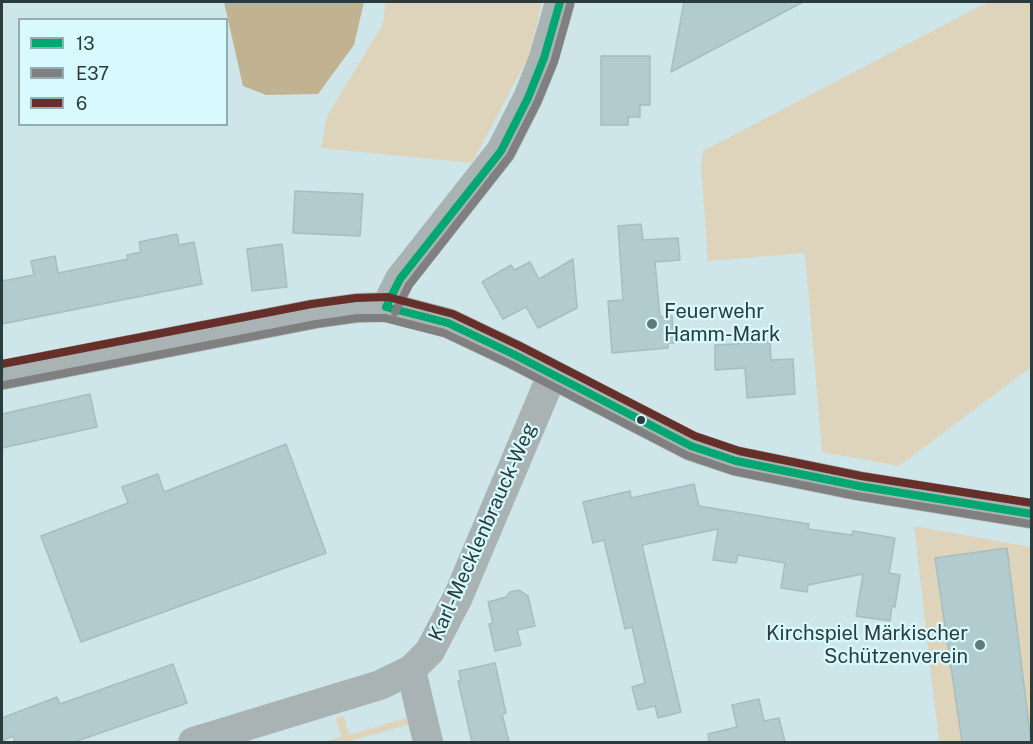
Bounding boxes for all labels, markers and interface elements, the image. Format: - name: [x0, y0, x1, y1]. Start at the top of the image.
- legend: [18, 18, 228, 126]
- text: 13: [76, 33, 95, 54]
- text: E37: [76, 63, 109, 84]
- text: 6: [76, 93, 87, 114]
- place label: Feuerwehr Hamm-Mark: [664, 300, 780, 347]
- marker: Feuerwehr Hamm-Mark: [645, 317, 659, 331]
- unlabelled marker: [635, 414, 647, 426]
- street label: Karl-Mecklenbrauck-Weg: [424, 419, 542, 645]
- place label: Kirchspiel Märkischer Schützenverein: [766, 622, 968, 669]
- marker: Kirchspiel Märkischer Schützenverein: [973, 638, 987, 652]

